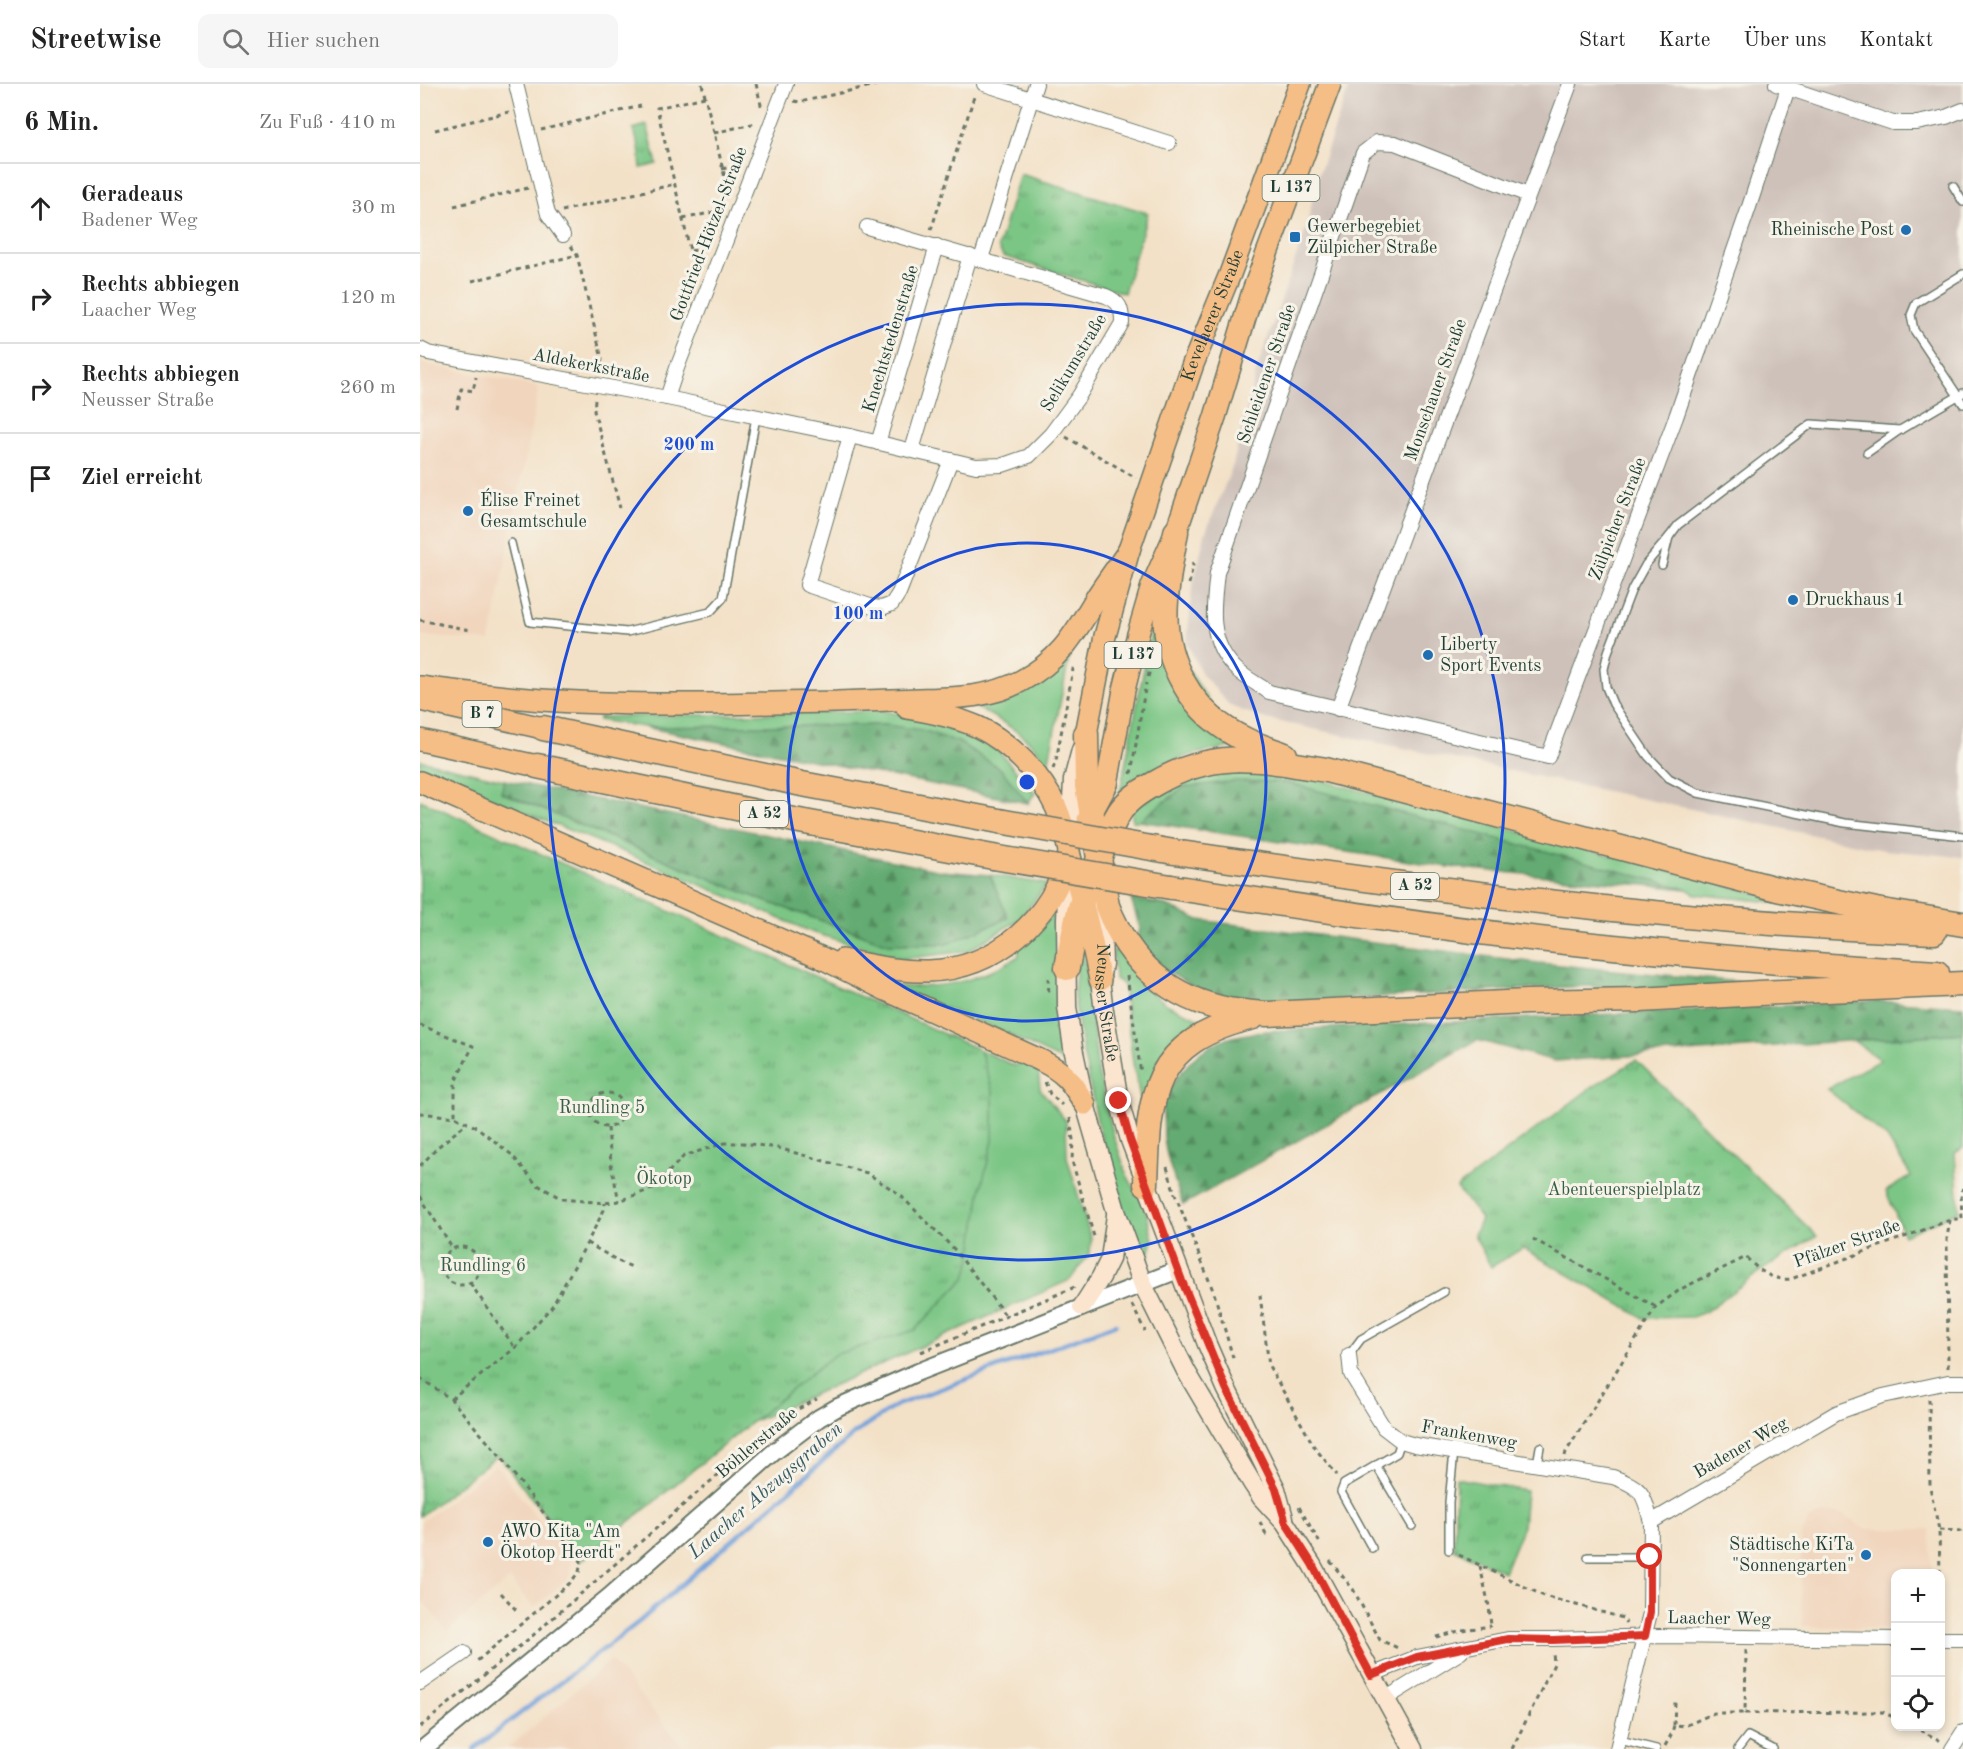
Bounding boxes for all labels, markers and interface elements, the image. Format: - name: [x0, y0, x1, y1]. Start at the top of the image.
- search box: [198, 14, 618, 68]
- icon: search: [219, 25, 252, 58]
- text: Streetwise: [30, 27, 162, 55]
- text: Hier suchen: [267, 30, 380, 52]
- text: Start: [1579, 30, 1626, 51]
- text: Karte: [1659, 30, 1710, 51]
- text: Über uns: [1743, 30, 1826, 51]
- text: Kontakt: [1859, 30, 1933, 51]
- text: 6 Min.: [24, 110, 99, 136]
- text: Zu Fuß · 410 m: [259, 113, 396, 133]
- street label: Gottfried-Hötzel-Straße: [667, 144, 751, 324]
- road number: L 137: [1262, 175, 1320, 201]
- text: Geradeaus: [81, 184, 183, 206]
- icon: ahead: [24, 192, 57, 225]
- text: 30 m: [351, 198, 396, 218]
- text: Badener Weg: [81, 211, 198, 231]
- place label: Gewerbegebiet Zülpicher Straße: [1307, 218, 1437, 257]
- place label: Rheinische Post: [1770, 221, 1894, 239]
- marker: Rheinische Post: [1899, 223, 1913, 237]
- marker: Gewerbegebiet Zülpicher Straße: [1288, 230, 1302, 244]
- street label: Kevelaerer Straße: [1179, 247, 1247, 384]
- street label: Knechtstedenstraße: [860, 263, 922, 415]
- text: Rechts abbiegen: [81, 274, 240, 296]
- icon: right: [24, 282, 57, 315]
- text: 120 m: [340, 288, 396, 308]
- text: Laacher Weg: [81, 301, 196, 321]
- street label: Schleidener Straße: [1235, 302, 1299, 446]
- street label: Selikumstraße: [1038, 311, 1110, 415]
- street label: Monschauer Straße: [1402, 317, 1470, 463]
- street label: Aldekerkstraße: [531, 346, 651, 386]
- text: Rechts abbiegen: [81, 364, 240, 386]
- icon: right: [24, 372, 57, 405]
- text: 260 m: [340, 378, 396, 398]
- text: Neusser Straße: [81, 391, 214, 411]
- text: 200 m: [664, 436, 714, 454]
- street label: Zülpicher Straße: [1586, 455, 1650, 583]
- icon: arrive: [24, 462, 57, 495]
- text: Ziel erreicht: [81, 467, 202, 489]
- place label: Élise Freinet Gesamtschule: [480, 488, 587, 531]
- marker: Élise Freinet Gesamtschule: [461, 504, 475, 518]
- place label: Druckhaus 1: [1805, 591, 1905, 609]
- marker: Druckhaus 1: [1786, 593, 1800, 607]
- text: 100 m: [833, 605, 883, 623]
- place label: Liberty Sport Events: [1440, 636, 1542, 675]
- road number: L 137: [1104, 642, 1162, 668]
- marker: Liberty Sport Events: [1421, 648, 1435, 662]
- road number: B 7: [462, 701, 502, 727]
- centre of rings: [1017, 772, 1037, 792]
- road number: A 52: [740, 801, 788, 827]
- road number: A 52: [1391, 873, 1439, 899]
- street label: Neusser Straße: [1091, 943, 1121, 1063]
- route end: [1105, 1087, 1131, 1113]
- park label: Rundling 5: [559, 1099, 645, 1117]
- park label: Ökotop: [636, 1166, 692, 1188]
- park label: Abenteuerspielplatz: [1547, 1181, 1701, 1199]
- street label: Pfälzer Straße: [1791, 1216, 1903, 1272]
- park label: Rundling 6: [440, 1257, 526, 1275]
- street label: Böhlerstraße: [713, 1404, 801, 1482]
- street label: Badener Weg: [1691, 1414, 1791, 1482]
- street label: Frankenweg: [1420, 1418, 1518, 1452]
- water label: Laacher Abzugsgraben: [684, 1419, 847, 1564]
- place label: AWO Kita "Am Ökotop Heerdt": [500, 1523, 621, 1562]
- marker: AWO Kita "Am Ökotop Heerdt": [481, 1535, 495, 1549]
- place label: Städtische KiTa "Sonnengarten": [1729, 1536, 1854, 1575]
- route start: [1636, 1543, 1662, 1569]
- marker: Städtische KiTa "Sonnengarten": [1859, 1548, 1873, 1562]
- map controls: [1891, 1569, 1945, 1731]
- button: +: [1891, 1569, 1945, 1623]
- street label: Laacher Weg: [1667, 1609, 1771, 1629]
- button: −: [1891, 1623, 1945, 1677]
- button: locate: [1891, 1677, 1945, 1731]

